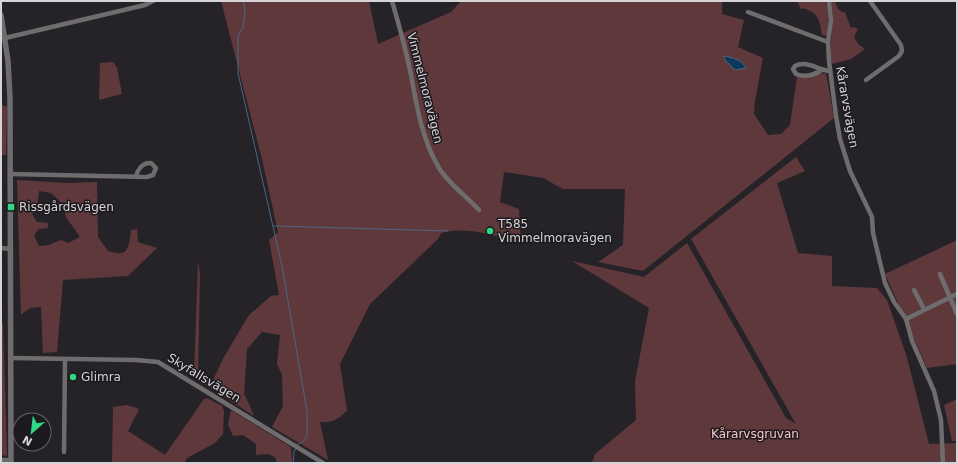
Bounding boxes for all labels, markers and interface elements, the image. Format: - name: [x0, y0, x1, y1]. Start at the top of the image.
- street label: Vimmelmoravägen: [404, 31, 446, 145]
- street label: Kårarvsvägen: [833, 65, 861, 149]
- place label: Rissgårdsvägen: [19, 200, 114, 214]
- marker: Rissgårdsvägen: [6, 202, 16, 212]
- place label: T585 Vimmelmoravägen: [497, 217, 612, 245]
- marker: T585 Vimmelmoravägen: [485, 226, 495, 236]
- street label: Skyfallsvägen: [165, 351, 243, 405]
- place label: Glimra: [81, 370, 121, 384]
- marker: Glimra: [68, 372, 78, 382]
- north arrow: [12, 412, 52, 452]
- park label: Kårarvsgruvan: [711, 427, 799, 441]
- text: N: [20, 432, 35, 448]

